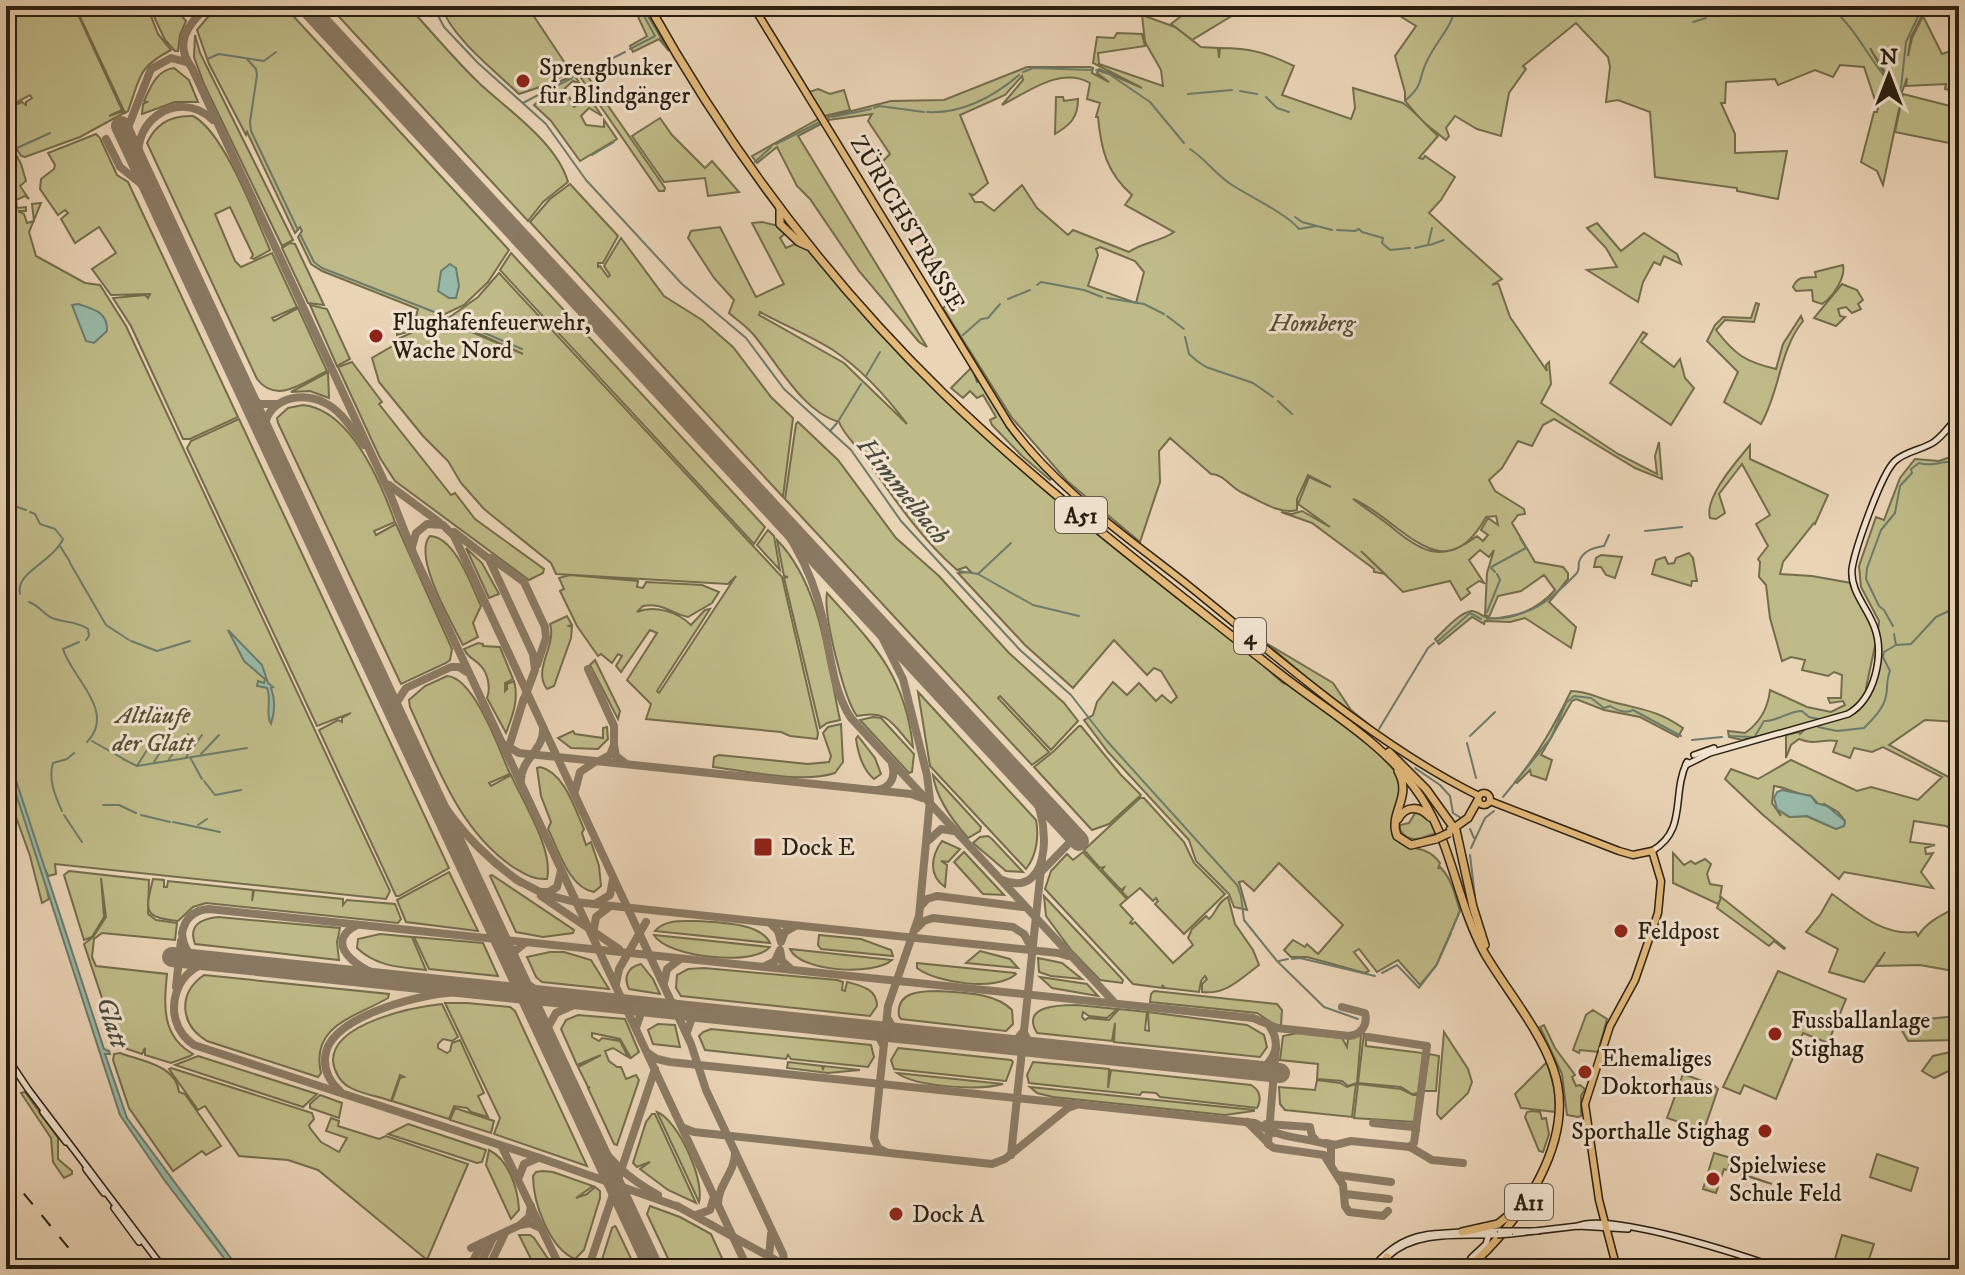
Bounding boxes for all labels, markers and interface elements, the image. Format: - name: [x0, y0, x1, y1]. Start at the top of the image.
- north arrow: [1849, 36, 1929, 116]
- text: N: [1880, 44, 1898, 71]
- place label: Sprengbunker für Blindgänger: [539, 53, 690, 111]
- marker: Sprengbunker für Blindgänger: [514, 72, 532, 90]
- street label: ZÜRICHSTRASSE: [843, 130, 971, 317]
- place label: Flughafenfeuerwehr, Wache Nord: [391, 308, 591, 366]
- park label: Homberg: [1268, 309, 1357, 339]
- marker: Flughafenfeuerwehr, Wache Nord: [367, 327, 385, 345]
- water label: Himmelbach: [849, 430, 956, 552]
- road number: A51: [1055, 497, 1107, 533]
- road number: 4: [1234, 618, 1266, 654]
- park label: Altläufe der Glatt: [112, 701, 195, 759]
- place label: Dock E: [781, 833, 855, 863]
- marker: Dock E: [752, 836, 774, 858]
- place label: Feldpost: [1637, 917, 1720, 947]
- marker: Feldpost: [1612, 922, 1630, 940]
- water label: Glatt: [88, 993, 136, 1054]
- place label: Fussballanlage Stighag: [1791, 1006, 1930, 1064]
- marker: Fussballanlage Stighag: [1766, 1025, 1784, 1043]
- place label: Ehemaliges Doktorhaus: [1601, 1044, 1713, 1102]
- marker: Ehemaliges Doktorhaus: [1576, 1063, 1594, 1081]
- place label: Sporthalle Stighag: [1571, 1117, 1749, 1147]
- marker: Sporthalle Stighag: [1756, 1122, 1774, 1140]
- place label: Spielwiese Schule Feld: [1729, 1151, 1841, 1209]
- marker: Spielwiese Schule Feld: [1704, 1170, 1722, 1188]
- road number: A11: [1505, 1184, 1553, 1220]
- place label: Dock A: [912, 1200, 985, 1230]
- marker: Dock A: [887, 1205, 905, 1223]

